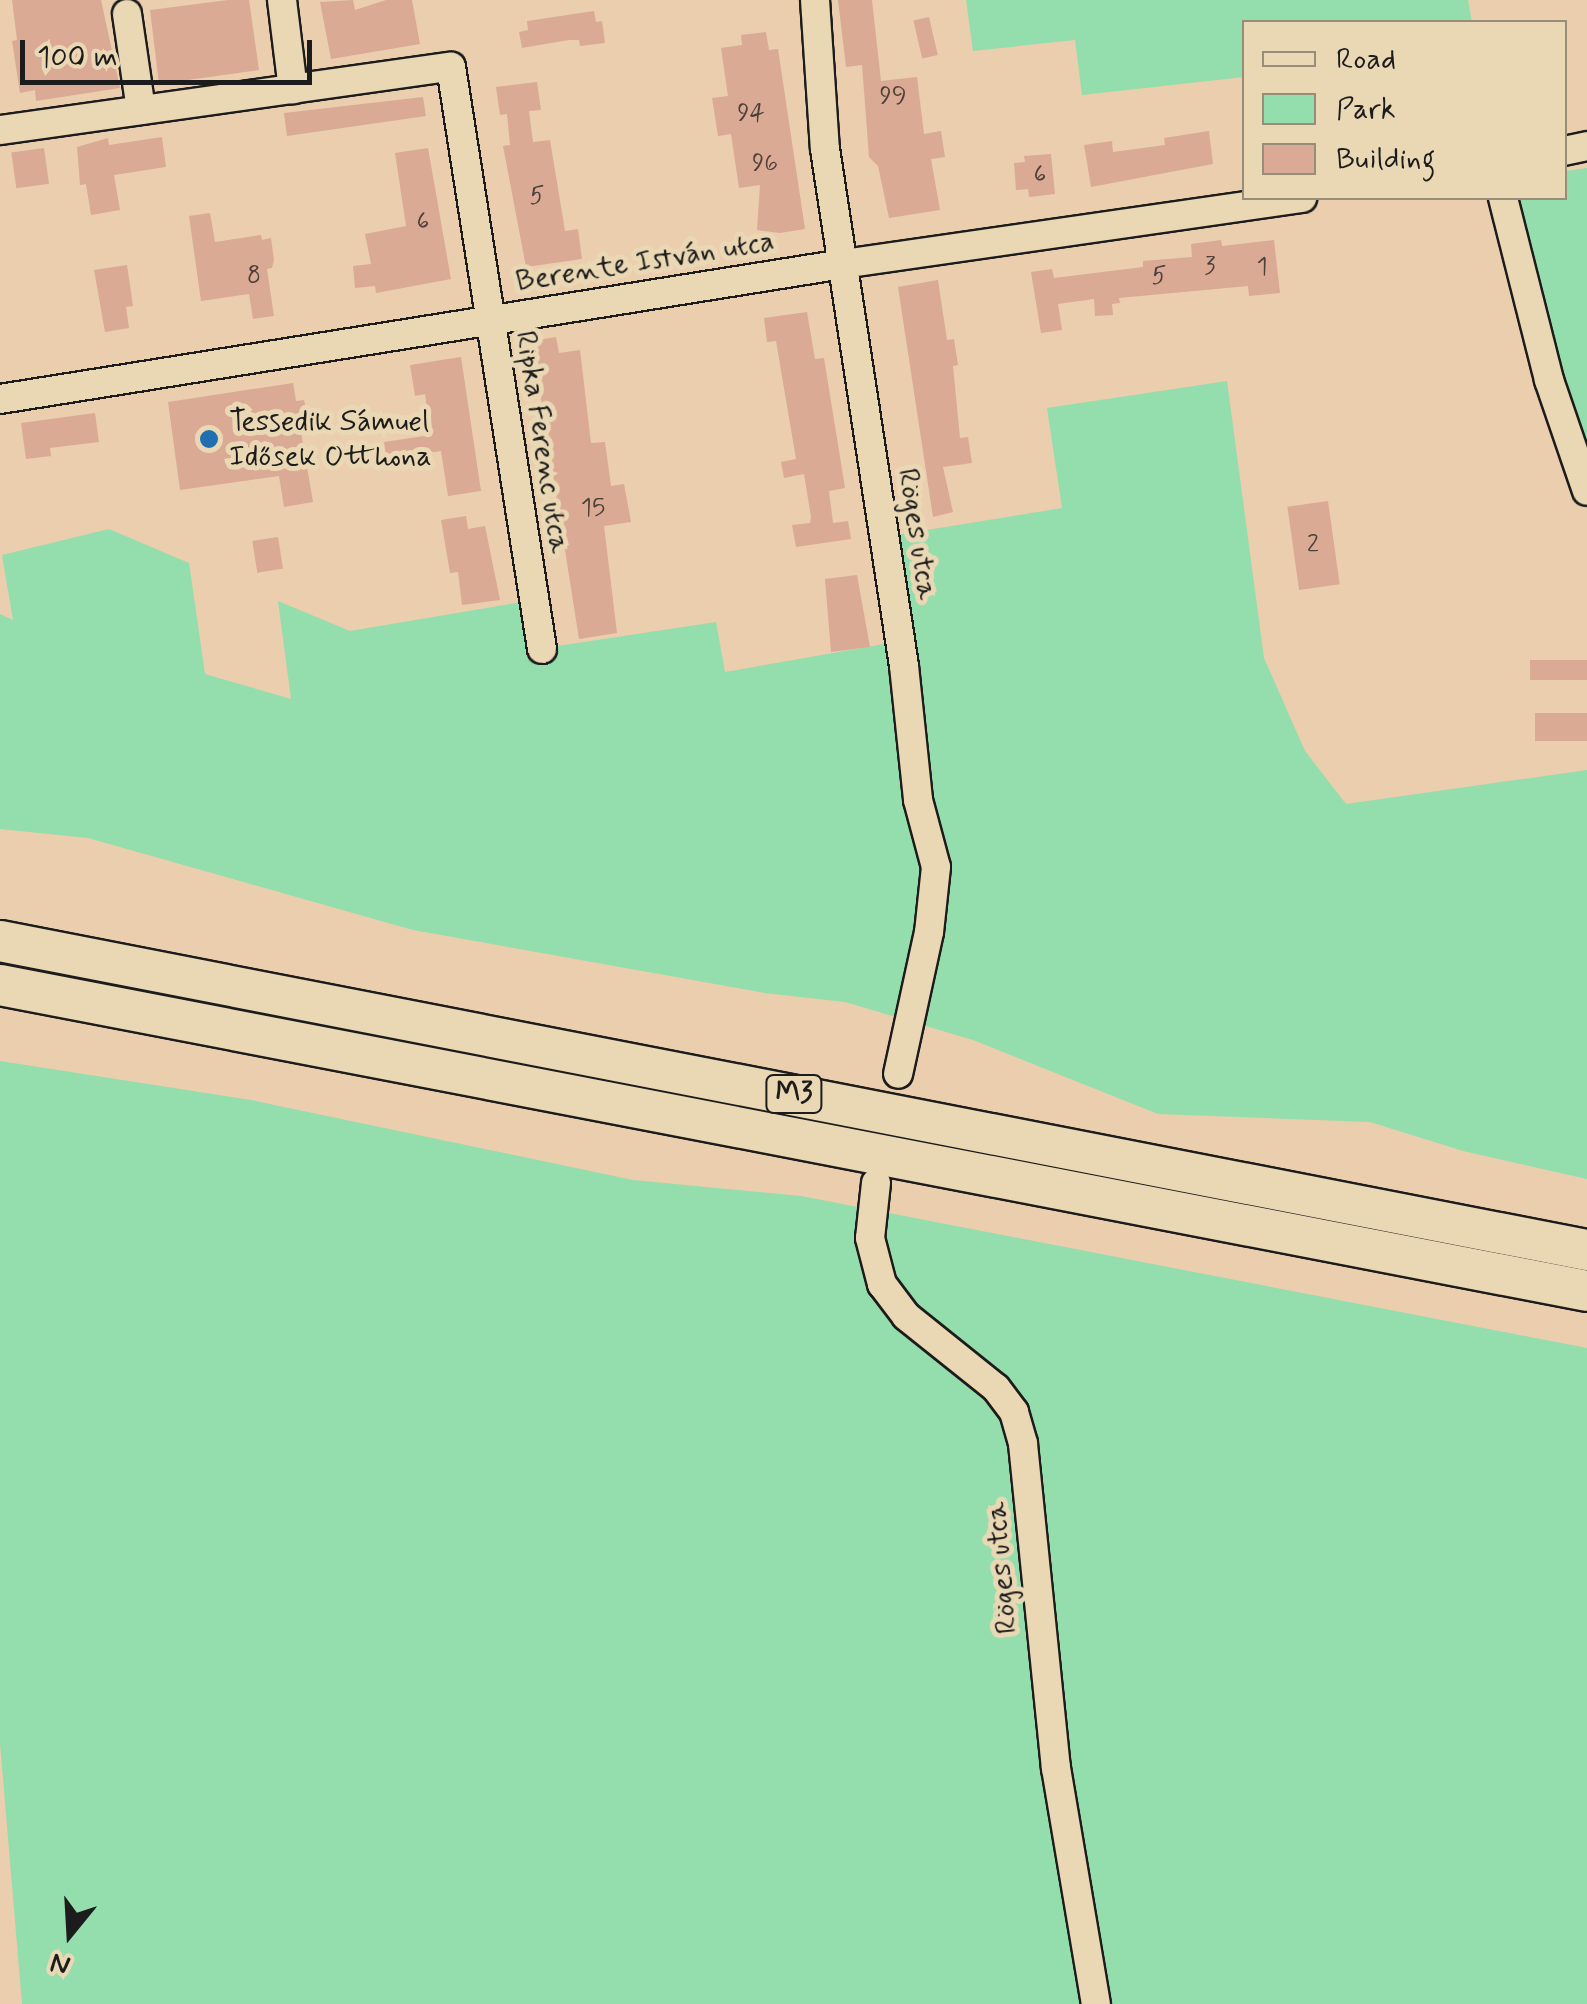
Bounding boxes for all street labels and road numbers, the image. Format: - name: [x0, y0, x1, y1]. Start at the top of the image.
- street label: Berente István utca: [509, 223, 781, 301]
- street label: Ripka Ferenc utca: [506, 324, 578, 560]
- street label: Röges utca: [888, 462, 946, 606]
- road number: M3: [764, 1071, 824, 1117]
- street label: Röges utca: [978, 1497, 1026, 1639]

